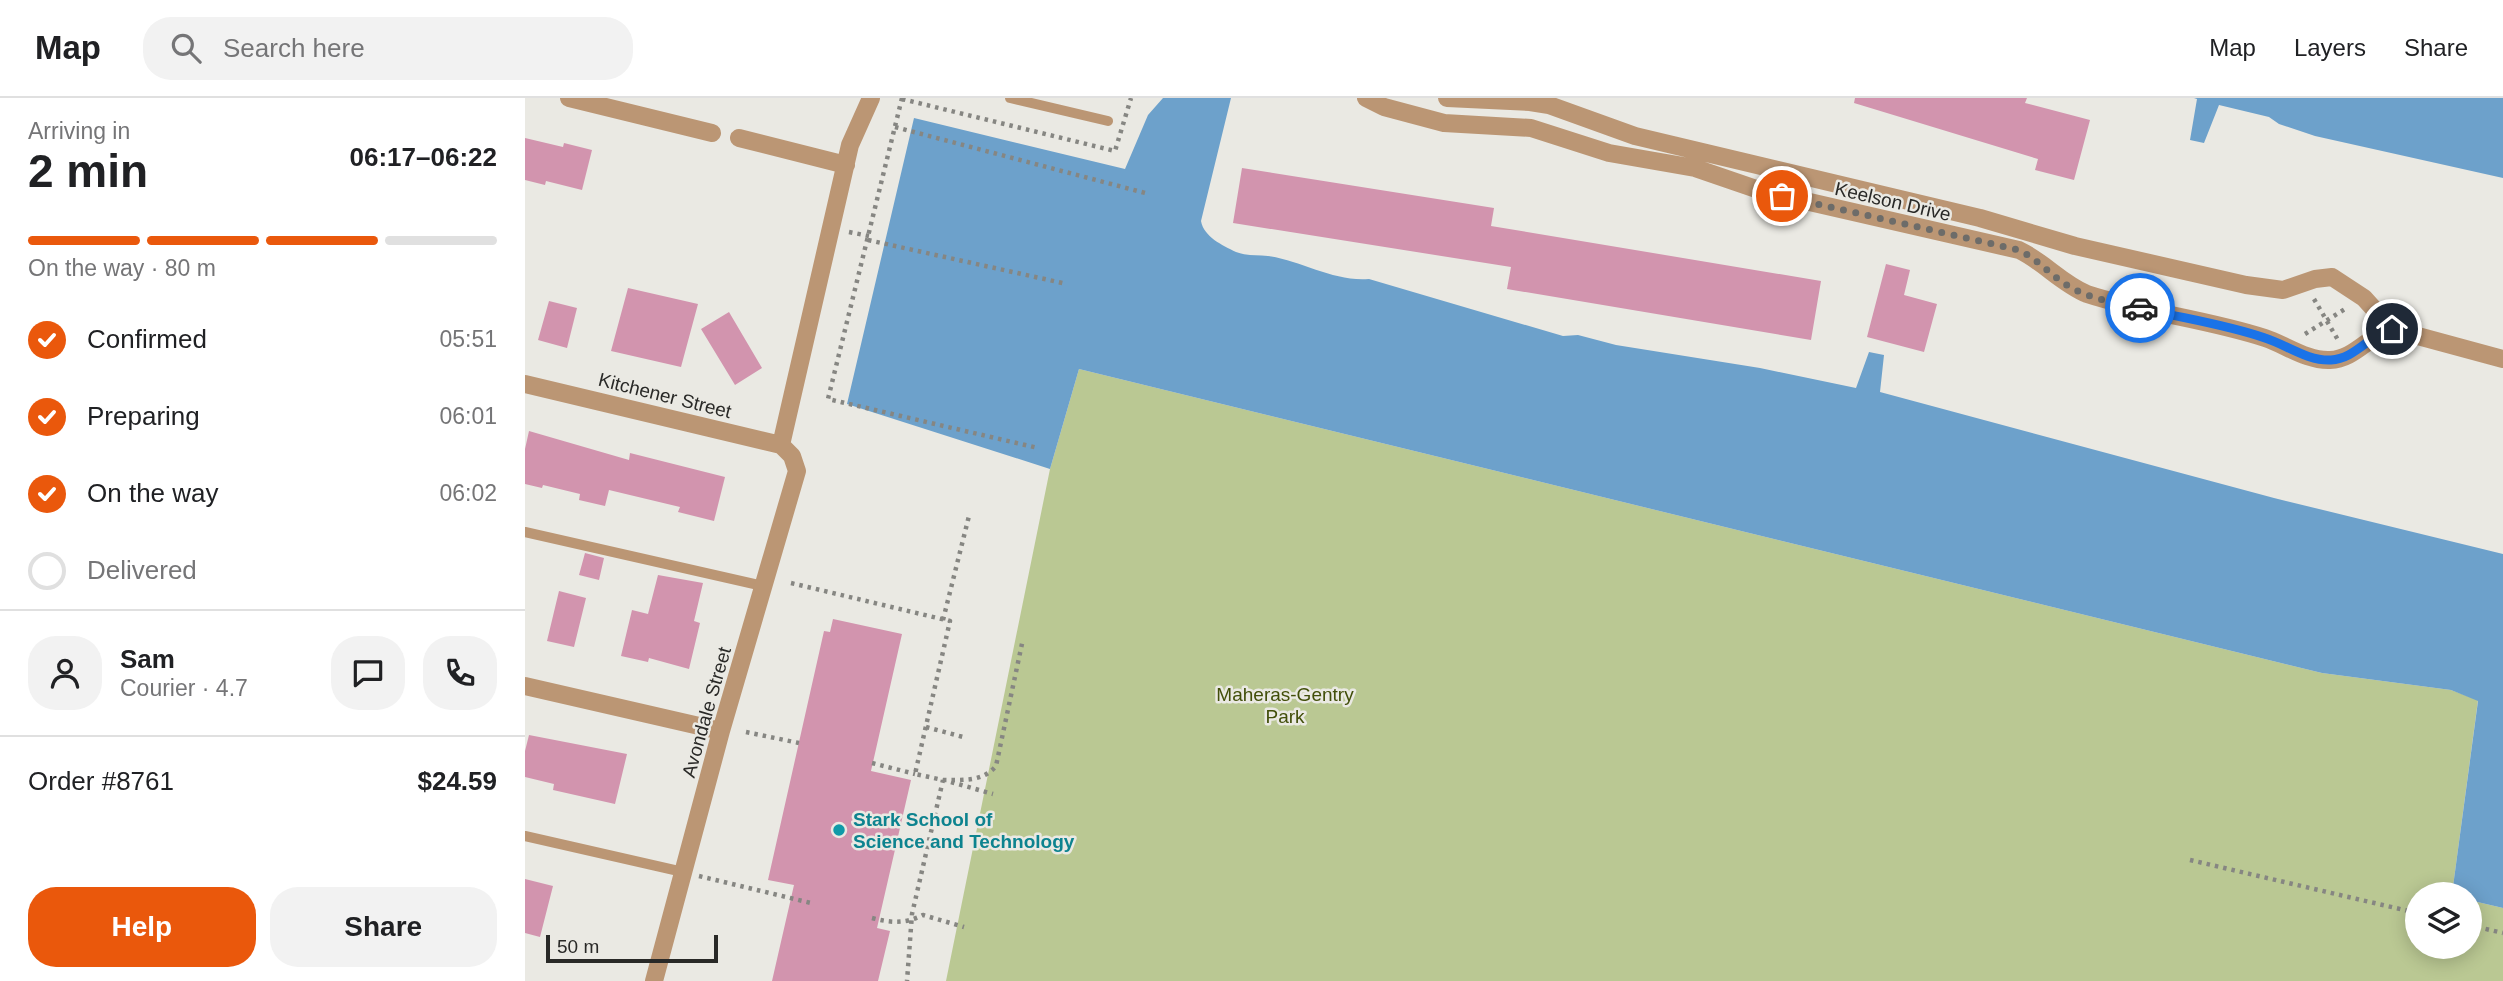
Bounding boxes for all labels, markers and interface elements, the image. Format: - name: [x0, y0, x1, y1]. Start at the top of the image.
- search box: [143, 17, 633, 80]
- text: Map: [35, 29, 101, 66]
- icon: search: [167, 29, 205, 67]
- text: Search here: [223, 33, 365, 63]
- text: Map: [2209, 34, 2256, 61]
- text: Layers: [2294, 34, 2366, 61]
- text: Share: [2404, 34, 2468, 61]
- text: Arriving in: [28, 118, 130, 144]
- text: 06:17–06:22: [350, 142, 497, 172]
- text: 2 min: [28, 145, 148, 197]
- pin: [1752, 166, 1812, 226]
- icon: bag: [1763, 177, 1801, 215]
- street label: Keelson Drive: [1833, 178, 1953, 225]
- text: On the way · 80 m: [28, 255, 216, 281]
- courier: [2105, 273, 2175, 343]
- icon: car: [2121, 289, 2159, 327]
- pin: [2362, 299, 2422, 359]
- icon: home: [2373, 310, 2411, 348]
- icon: check: [28, 321, 66, 359]
- text: Confirmed: [87, 324, 207, 354]
- text: 05:51: [439, 326, 497, 352]
- street label: Kitchener Street: [596, 369, 734, 422]
- icon: check: [28, 398, 66, 436]
- text: Preparing: [87, 401, 200, 431]
- text: 06:01: [439, 403, 497, 429]
- icon: check: [28, 475, 66, 513]
- text: On the way: [87, 478, 219, 508]
- text: 06:02: [439, 480, 497, 506]
- text: Delivered: [87, 555, 197, 585]
- button: person: [28, 636, 102, 710]
- button: chat: [331, 636, 405, 710]
- button: phone: [423, 636, 497, 710]
- text: Sam: [120, 644, 175, 674]
- street label: Avondale Street: [678, 644, 735, 780]
- text: Courier · 4.7: [120, 675, 248, 701]
- park label: Maheras-Gentry Park: [1216, 684, 1354, 727]
- text: Order #8761: [28, 766, 174, 796]
- text: $24.59: [417, 766, 497, 796]
- place label: Stark School of Science and Technology: [853, 809, 1075, 852]
- marker: Stark School of Science and Technology: [831, 822, 847, 838]
- map controls: [2405, 882, 2482, 959]
- button: layers: [2405, 882, 2482, 959]
- button: Help: [28, 887, 256, 967]
- button: Share: [270, 887, 497, 967]
- scale bar: [546, 932, 717, 964]
- text: 50 m: [557, 936, 599, 957]

